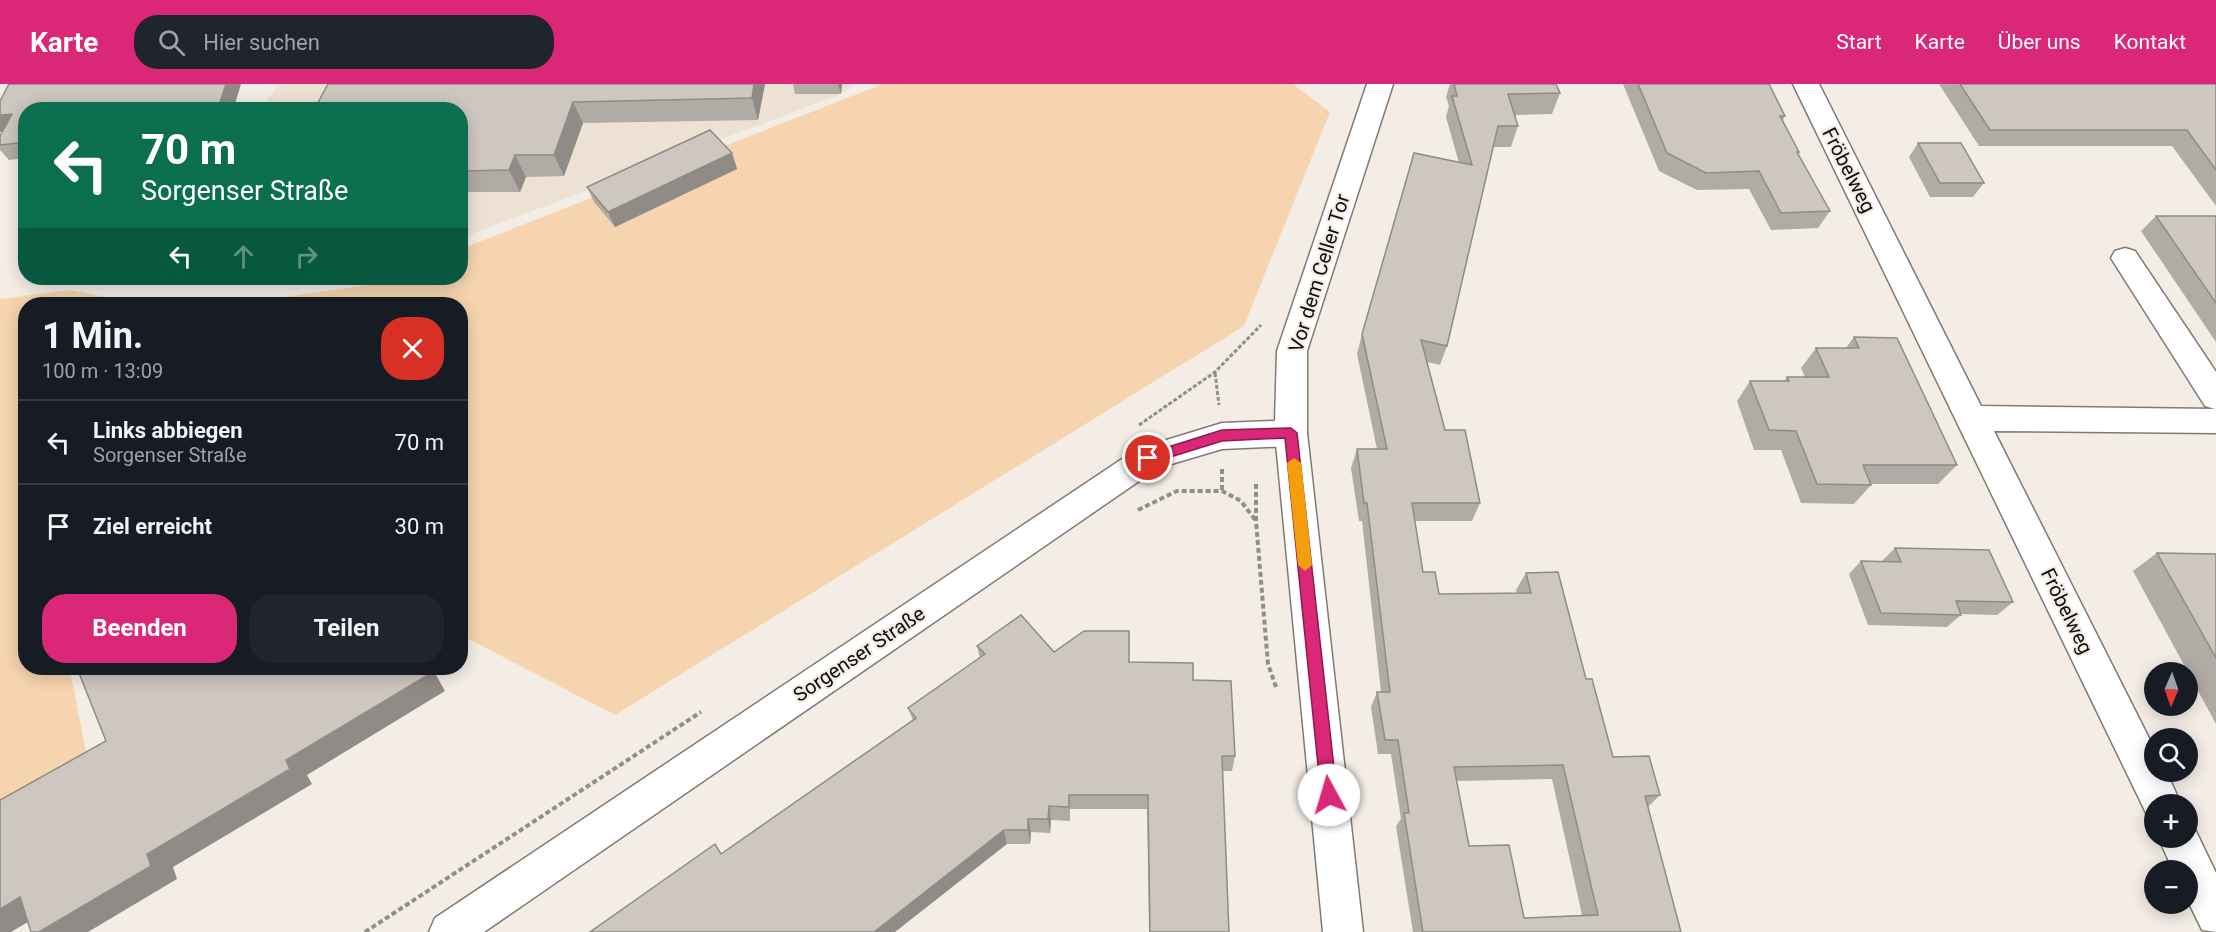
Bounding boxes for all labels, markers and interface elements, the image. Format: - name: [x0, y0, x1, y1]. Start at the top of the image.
- search box: [134, 15, 554, 69]
- text: Karte: [30, 26, 98, 59]
- icon: search: [155, 26, 188, 59]
- text: Hier suchen: [203, 30, 320, 55]
- text: Start: [1836, 30, 1882, 54]
- text: Karte: [1915, 30, 1965, 54]
- text: Über uns: [1998, 30, 2081, 54]
- text: Kontakt: [2114, 30, 2186, 54]
- street label: Fröbelweg: [1817, 123, 1881, 217]
- text: 70 m: [141, 125, 236, 174]
- icon: left: [42, 126, 120, 204]
- text: Sorgenser Straße: [141, 175, 348, 207]
- street label: Vor dem Celler Tor: [1284, 191, 1355, 355]
- icon: left: [164, 240, 197, 273]
- icon: ahead: [227, 240, 260, 273]
- icon: right: [290, 240, 323, 273]
- text: 1 Min.: [42, 315, 143, 357]
- button: close: [381, 317, 444, 380]
- text: 100 m · 13:09: [42, 359, 163, 383]
- text: Links abbiegen: [93, 418, 243, 443]
- icon: left: [42, 426, 75, 459]
- text: 70 m: [395, 430, 444, 455]
- pin: [1122, 432, 1173, 483]
- icon: arrive: [1131, 441, 1164, 474]
- text: Sorgenser Straße: [93, 443, 247, 467]
- icon: arrive: [42, 510, 75, 543]
- text: Ziel erreicht: [93, 514, 212, 539]
- text: 30 m: [395, 514, 444, 539]
- street label: Fröbelweg: [2036, 564, 2098, 658]
- button: Beenden: [42, 594, 237, 663]
- button: Teilen: [249, 594, 444, 663]
- street label: Sorgenser Straße: [789, 601, 929, 707]
- north arrow: [2144, 662, 2198, 716]
- map controls: [2144, 662, 2198, 914]
- button: search: [2144, 728, 2198, 782]
- position arrow: [1297, 763, 1361, 827]
- button: +: [2144, 794, 2198, 848]
- button: −: [2144, 860, 2198, 914]

